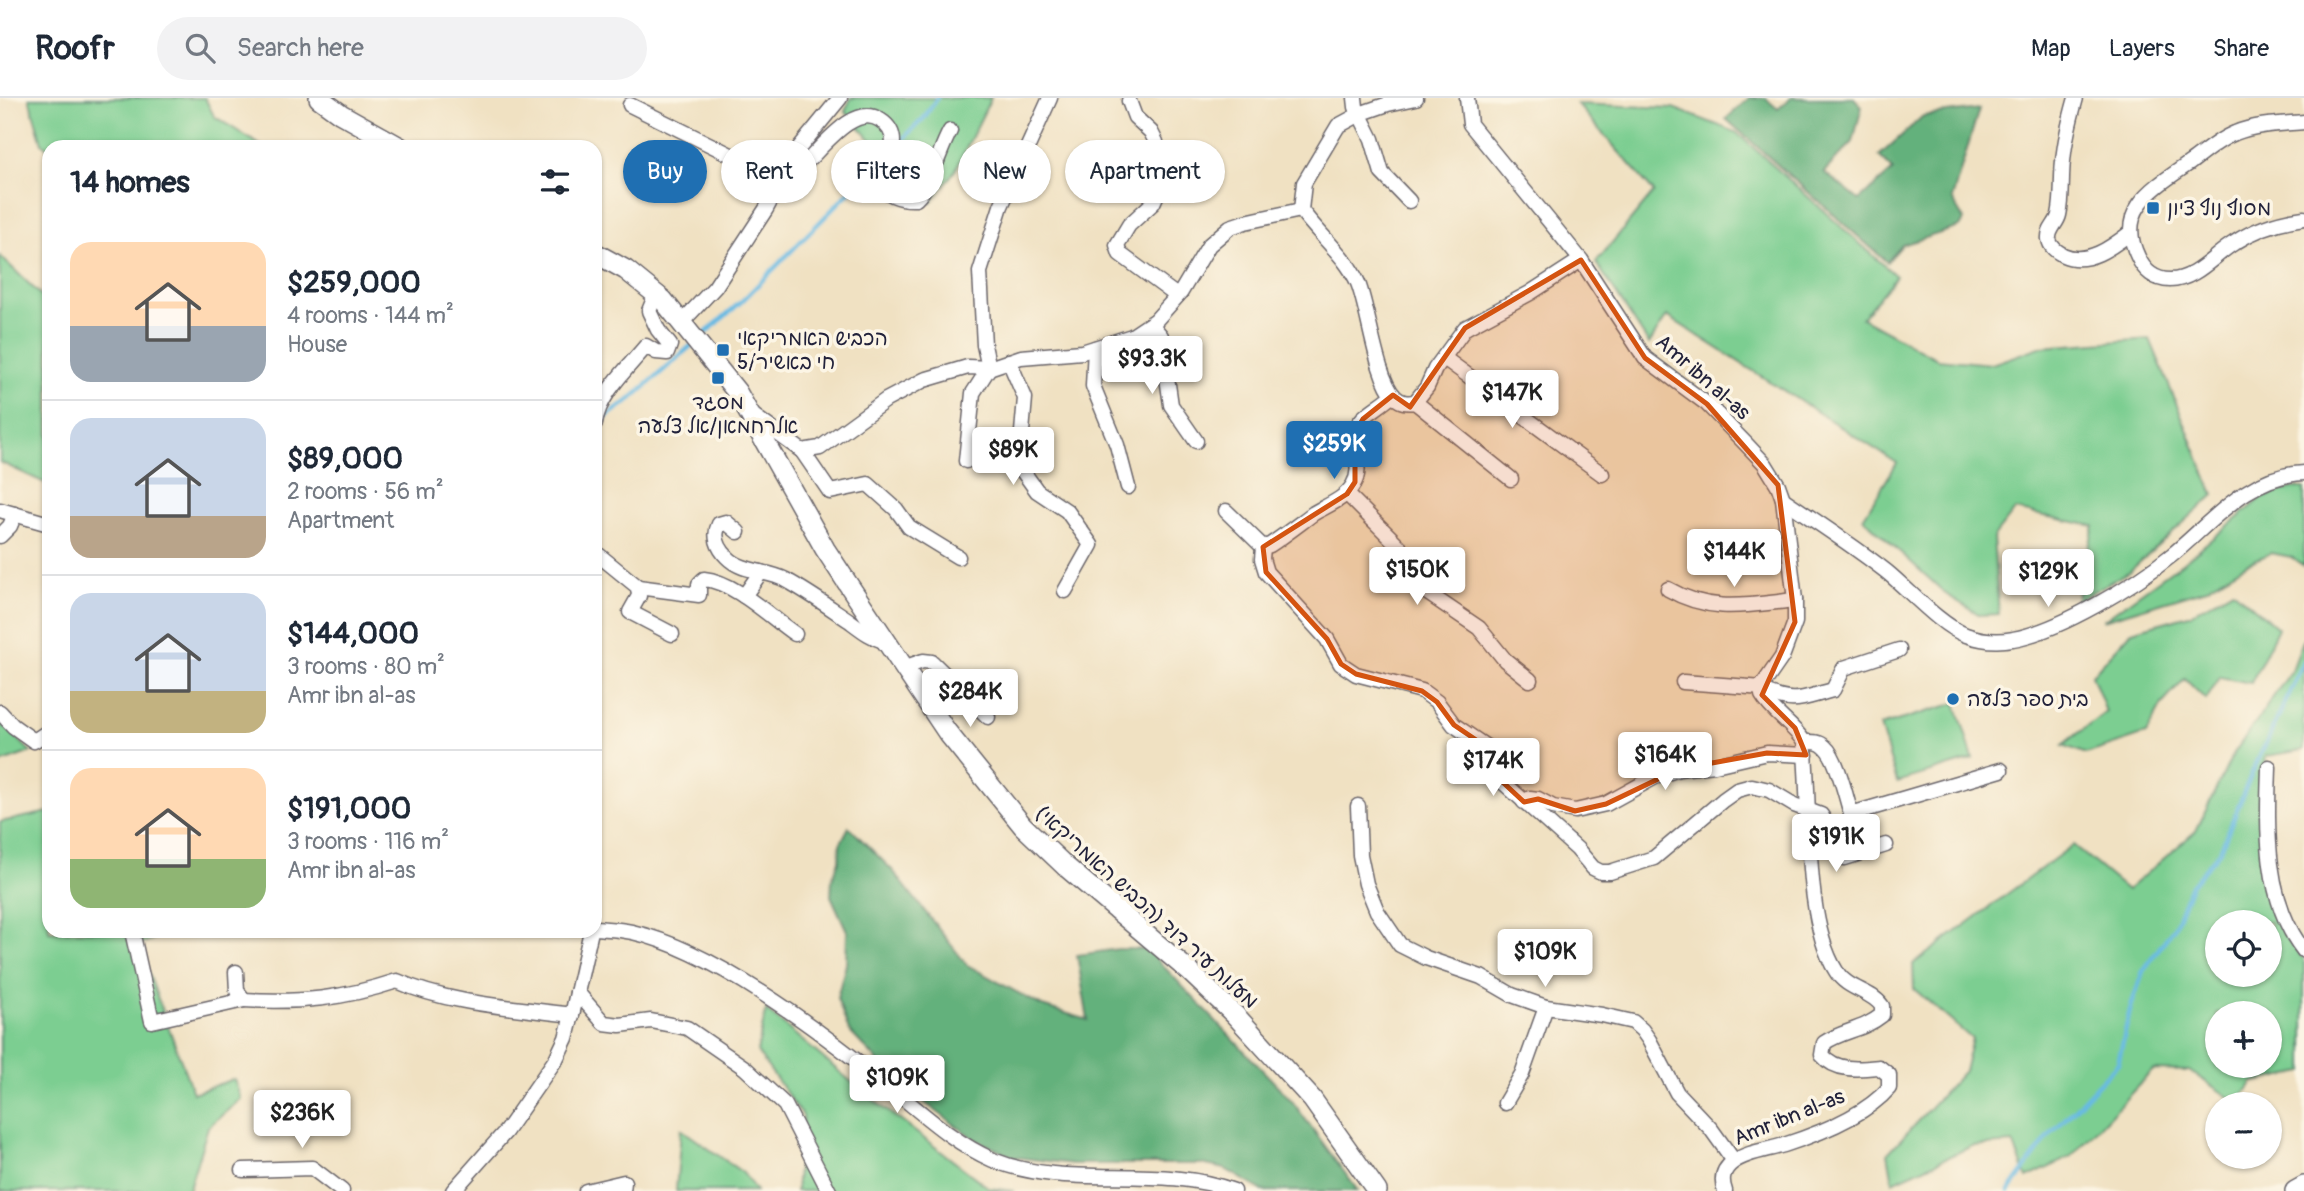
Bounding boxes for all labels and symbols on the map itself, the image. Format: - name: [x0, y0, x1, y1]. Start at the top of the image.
- place label: מסוף נוף ציון: [2167, 195, 2271, 222]
- marker: מסוף נוף ציון: [2145, 200, 2161, 216]
- place label: הכביש האמריקאי 5/חי באשיר: [737, 325, 888, 376]
- street label: Amr ibn al-as: [1650, 329, 1756, 426]
- pin: $93.3K: [1095, 336, 1209, 396]
- marker: הכביש האמריקאי 5/חי באשיר: [715, 342, 731, 358]
- marker: מסגד אלרחמאן/אל צלעה: [710, 370, 726, 386]
- pin: $147K: [1463, 370, 1561, 430]
- place label: מסגד אלרחמאן/אל צלעה: [638, 389, 798, 440]
- pin: $259K: [1285, 422, 1383, 481]
- pin: $89K: [972, 428, 1054, 487]
- pin: $144K: [1685, 530, 1783, 589]
- pin: $150K: [1368, 547, 1466, 607]
- pin: $129K: [1999, 550, 2097, 609]
- pin: $284K: [921, 670, 1019, 729]
- place label: בית ספר צלעה: [1967, 686, 2089, 713]
- marker: בית ספר צלעה: [1945, 691, 1961, 707]
- pin: $164K: [1616, 732, 1714, 792]
- pin: $174K: [1444, 738, 1542, 798]
- street label: מעלות עיר דוד (הכביש האמריקאי): [1029, 800, 1264, 1015]
- pin: $191K: [1787, 814, 1885, 874]
- pin: $109K: [1496, 930, 1594, 989]
- pin: $109K: [848, 1056, 946, 1115]
- street label: Amr ibn al-as: [1730, 1083, 1849, 1152]
- pin: $236K: [253, 1090, 351, 1150]

